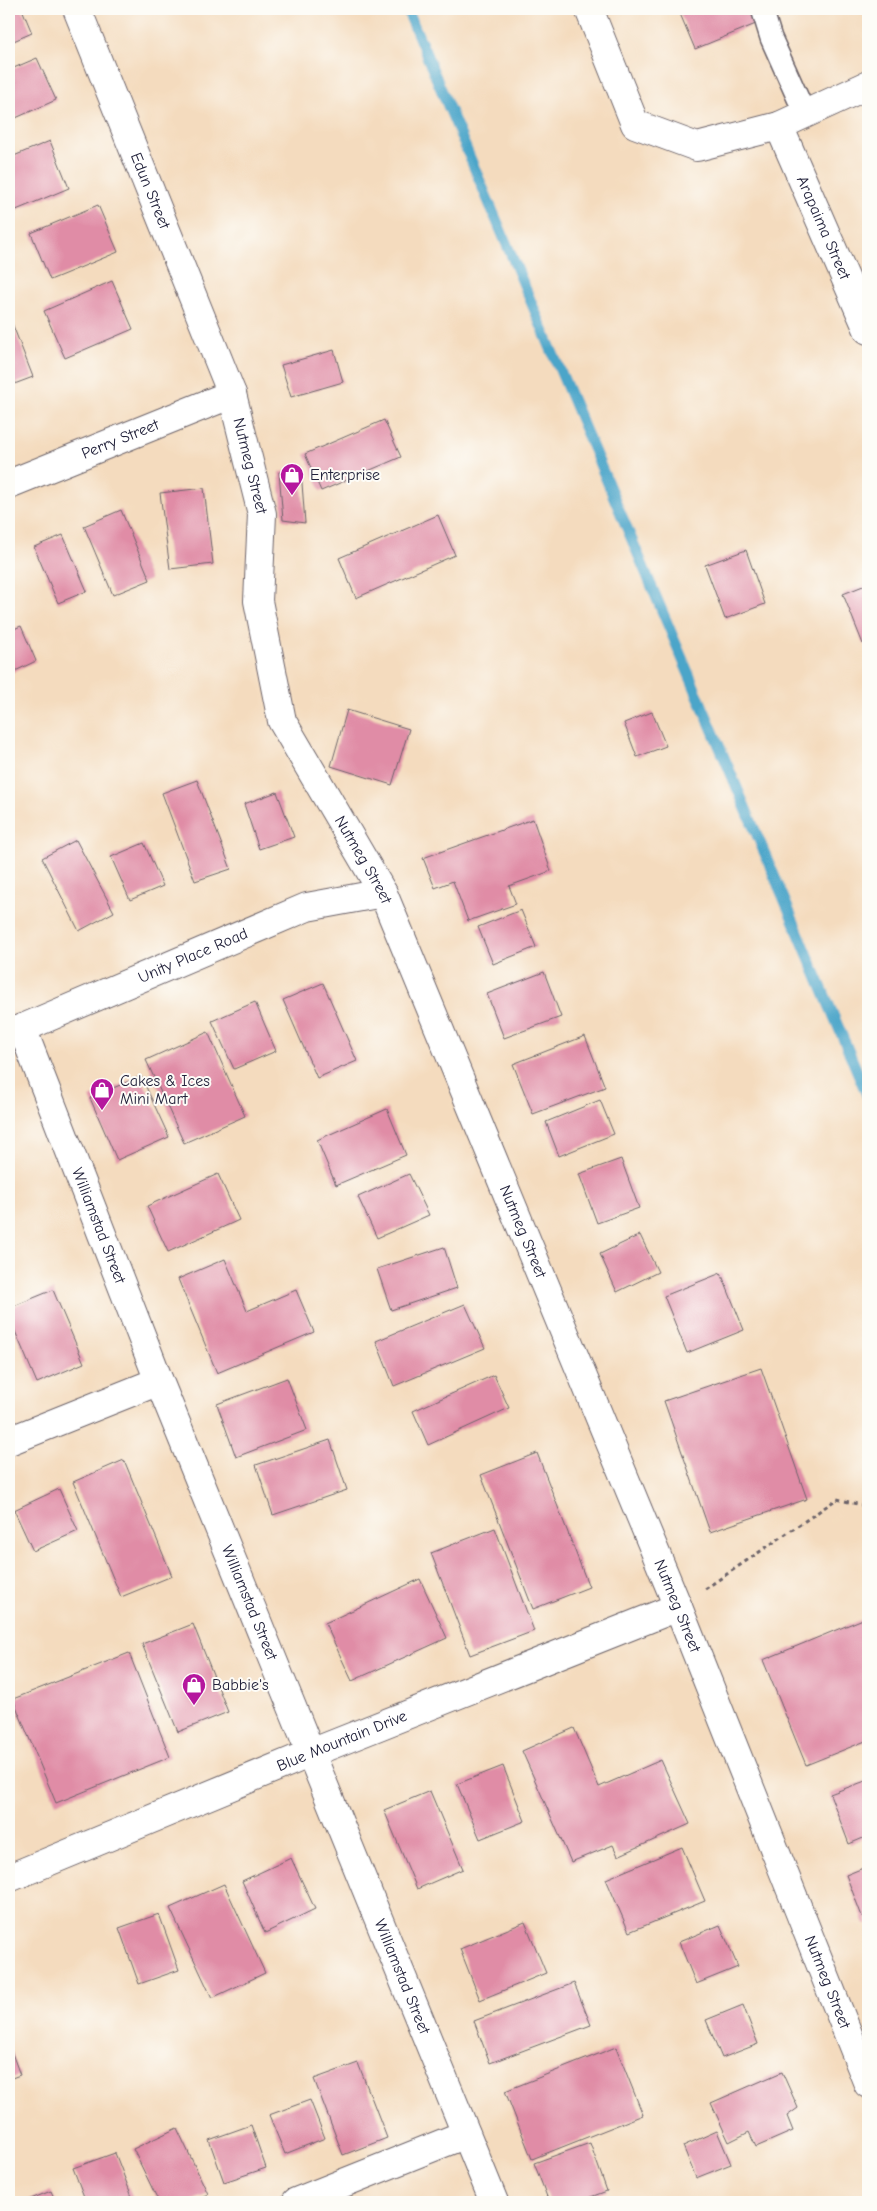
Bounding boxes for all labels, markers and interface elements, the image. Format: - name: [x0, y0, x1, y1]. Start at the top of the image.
- street label: Edun Street: [127, 150, 174, 232]
- street label: Arapaima Street: [793, 173, 854, 283]
- street label: Perry Street: [79, 415, 162, 463]
- street label: Nutmeg Street: [229, 416, 271, 516]
- shop icon: Enterprise: [279, 462, 305, 496]
- place label: Enterprise: [310, 466, 380, 484]
- street label: Nutmeg Street: [331, 813, 396, 907]
- street label: Unity Place Road: [136, 924, 250, 987]
- place label: Cakes & Ices Mini Mart: [120, 1072, 210, 1108]
- shop icon: Cakes & Ices Mini Mart: [89, 1077, 115, 1111]
- street label: Williamstad Street: [68, 1165, 129, 1286]
- street label: Nutmeg Street: [496, 1183, 550, 1281]
- street label: Williamstad Street: [218, 1542, 281, 1663]
- street label: Nutmeg Street: [650, 1557, 704, 1655]
- shop icon: Babbie's: [181, 1672, 207, 1706]
- place label: Babbie's: [212, 1676, 269, 1694]
- street label: Blue Mountain Drive: [274, 1707, 410, 1775]
- street label: Williamstad Street: [371, 1916, 434, 2037]
- street label: Nutmeg Street: [801, 1933, 854, 2032]

